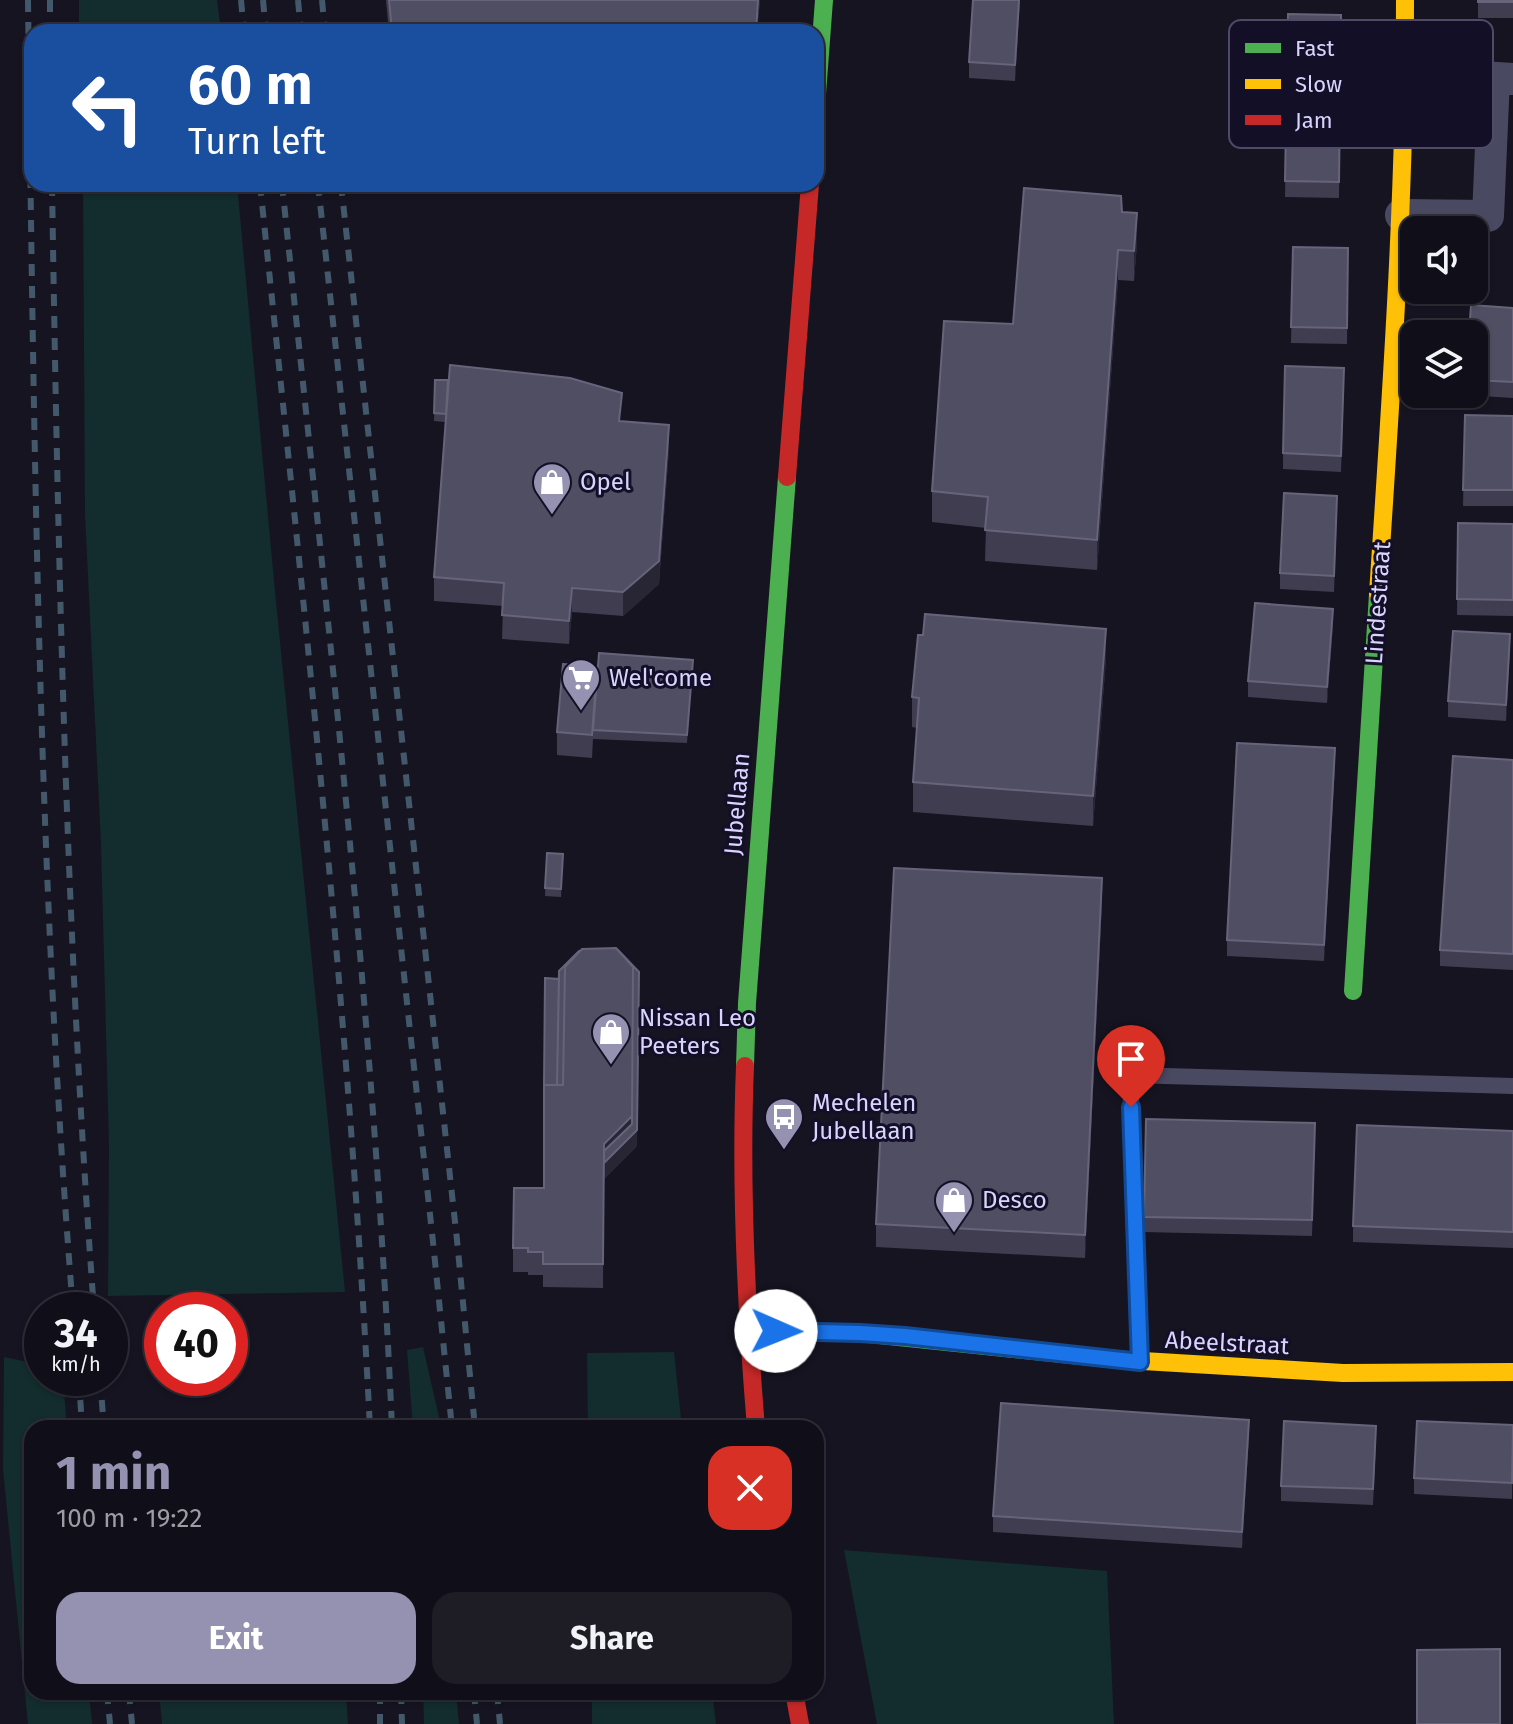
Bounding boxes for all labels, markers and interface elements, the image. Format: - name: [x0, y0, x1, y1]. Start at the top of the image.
- legend: [1229, 20, 1493, 148]
- text: Fast: [1295, 35, 1335, 62]
- text: 60 m: [188, 52, 313, 119]
- icon: left: [56, 56, 160, 160]
- text: Slow: [1295, 71, 1342, 98]
- text: Jam: [1295, 107, 1333, 134]
- text: Turn left: [188, 120, 326, 164]
- map controls: [1400, 216, 1488, 408]
- button: sound: [1400, 216, 1488, 304]
- button: layers: [1400, 320, 1488, 408]
- shop icon: Opel: [531, 461, 573, 516]
- place label: Opel: [580, 468, 631, 496]
- street label: Lindestraat: [1360, 540, 1396, 665]
- supermarket icon: Wel'come: [560, 657, 602, 712]
- place label: Wel'come: [609, 664, 712, 692]
- street label: Jubellaan: [719, 752, 755, 856]
- place label: Nissan Leo Peeters: [639, 1004, 756, 1060]
- shop icon: Nissan Leo Peeters: [590, 1011, 632, 1066]
- pin: [1097, 1025, 1165, 1107]
- icon: arrive: [1109, 1037, 1153, 1081]
- place label: Mechelen Jubellaan: [812, 1089, 916, 1145]
- bus stop icon: Mechelen Jubellaan: [763, 1096, 805, 1151]
- shop icon: Desco: [933, 1179, 975, 1234]
- place label: Desco: [982, 1186, 1047, 1214]
- position arrow: [734, 1289, 818, 1373]
- speed limit sign: 40: [144, 1292, 248, 1396]
- text: 34: [54, 1310, 98, 1358]
- street label: Abeelstraat: [1164, 1326, 1290, 1360]
- text: km/h: [51, 1352, 101, 1376]
- text: 1 min: [56, 1444, 171, 1502]
- button: close: [708, 1446, 792, 1530]
- text: 100 m · 19:22: [56, 1503, 202, 1534]
- button: Exit: [56, 1592, 416, 1684]
- button: Share: [432, 1592, 792, 1684]

